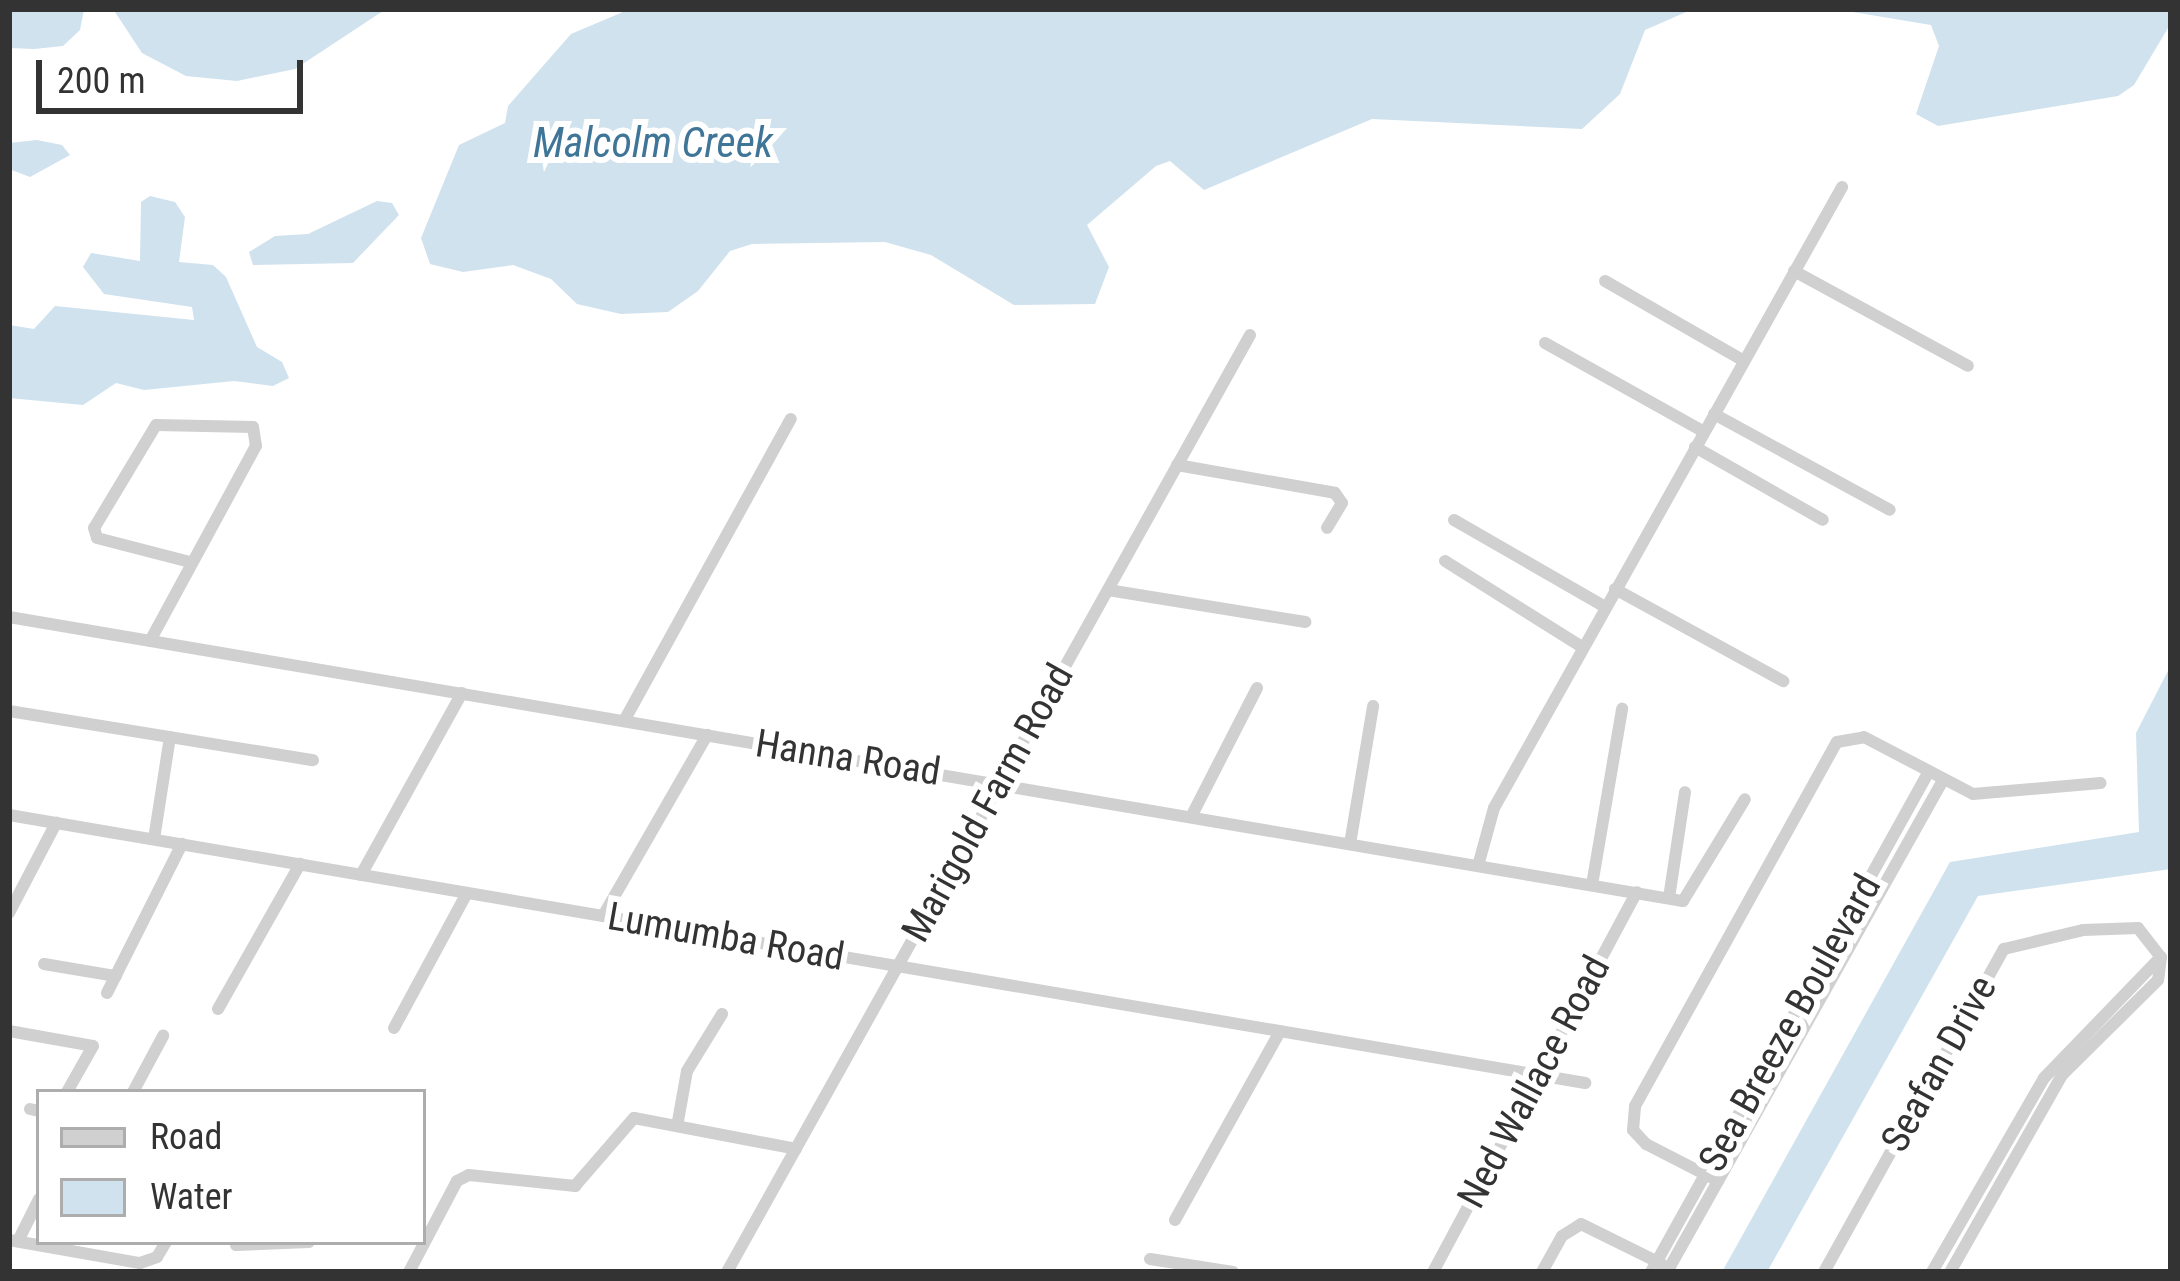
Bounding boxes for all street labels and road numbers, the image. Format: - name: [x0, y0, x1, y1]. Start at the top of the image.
- street label: Marigold Farm Road: [892, 656, 1084, 950]
- street label: Hanna Road: [752, 720, 944, 796]
- street label: Sea Breeze Boulevard: [1689, 866, 1891, 1180]
- street label: Lumumba Road: [604, 893, 848, 981]
- street label: Ned Wallace Road: [1448, 948, 1620, 1216]
- street label: Seafan Drive: [1872, 968, 2006, 1160]

